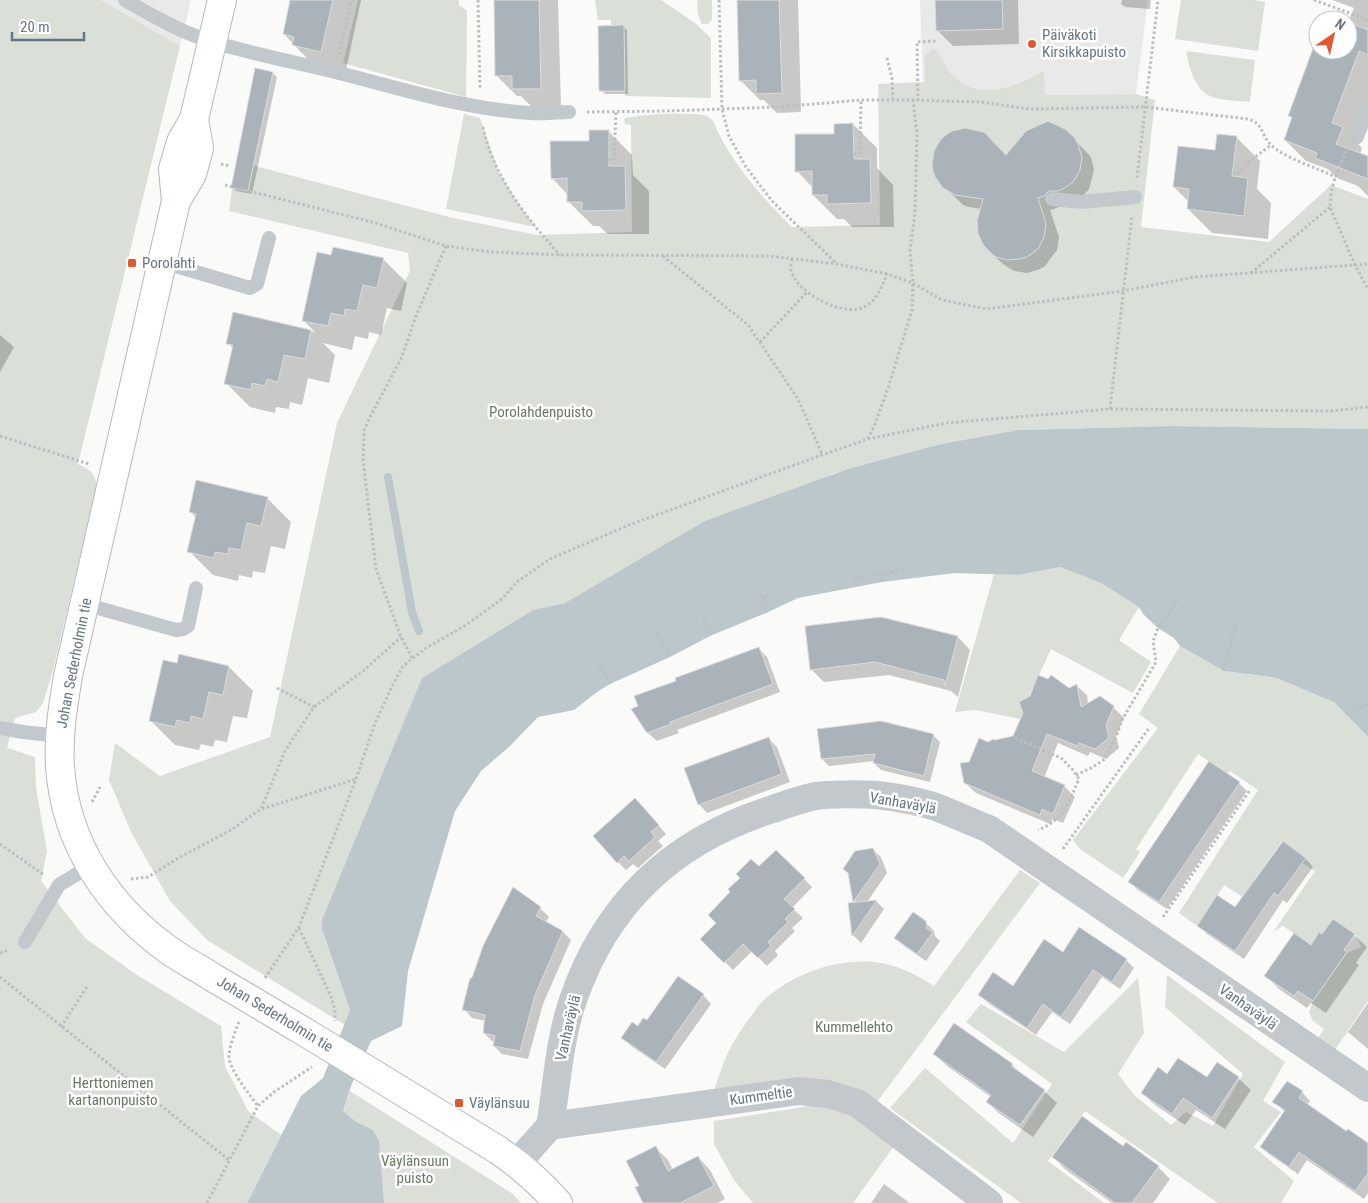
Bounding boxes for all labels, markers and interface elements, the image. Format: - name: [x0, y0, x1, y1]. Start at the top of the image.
- scale bar: [12, 10, 85, 42]
- north arrow: [1308, 10, 1358, 60]
- text: N: [1332, 15, 1348, 33]
- text: 20 m: [20, 18, 50, 36]
- place label: Päiväkoti Kirsikkapuisto: [1042, 26, 1126, 61]
- marker: Päiväkoti Kirsikkapuisto: [1026, 38, 1038, 50]
- place label: Porolahti: [142, 254, 195, 272]
- marker: Porolahti: [126, 257, 138, 269]
- park label: Porolahdenpuisto: [489, 403, 593, 421]
- street label: Johan Sederholmin tie: [53, 596, 95, 730]
- street label: Vanhaväylä: [868, 788, 938, 818]
- street label: Johan Sederholmin tie: [214, 972, 336, 1056]
- street label: Vanhaväylä: [1215, 980, 1281, 1034]
- street label: Vanhaväylä: [552, 993, 584, 1063]
- park label: Kummellehto: [815, 1018, 893, 1036]
- park label: Herttoniemen kartanonpuisto: [68, 1074, 158, 1109]
- street label: Kummeltie: [728, 1083, 794, 1109]
- place label: Väylänsuu: [469, 1094, 530, 1112]
- marker: Väylänsuu: [453, 1097, 465, 1109]
- park label: Väylänsuun puisto: [381, 1152, 449, 1187]

